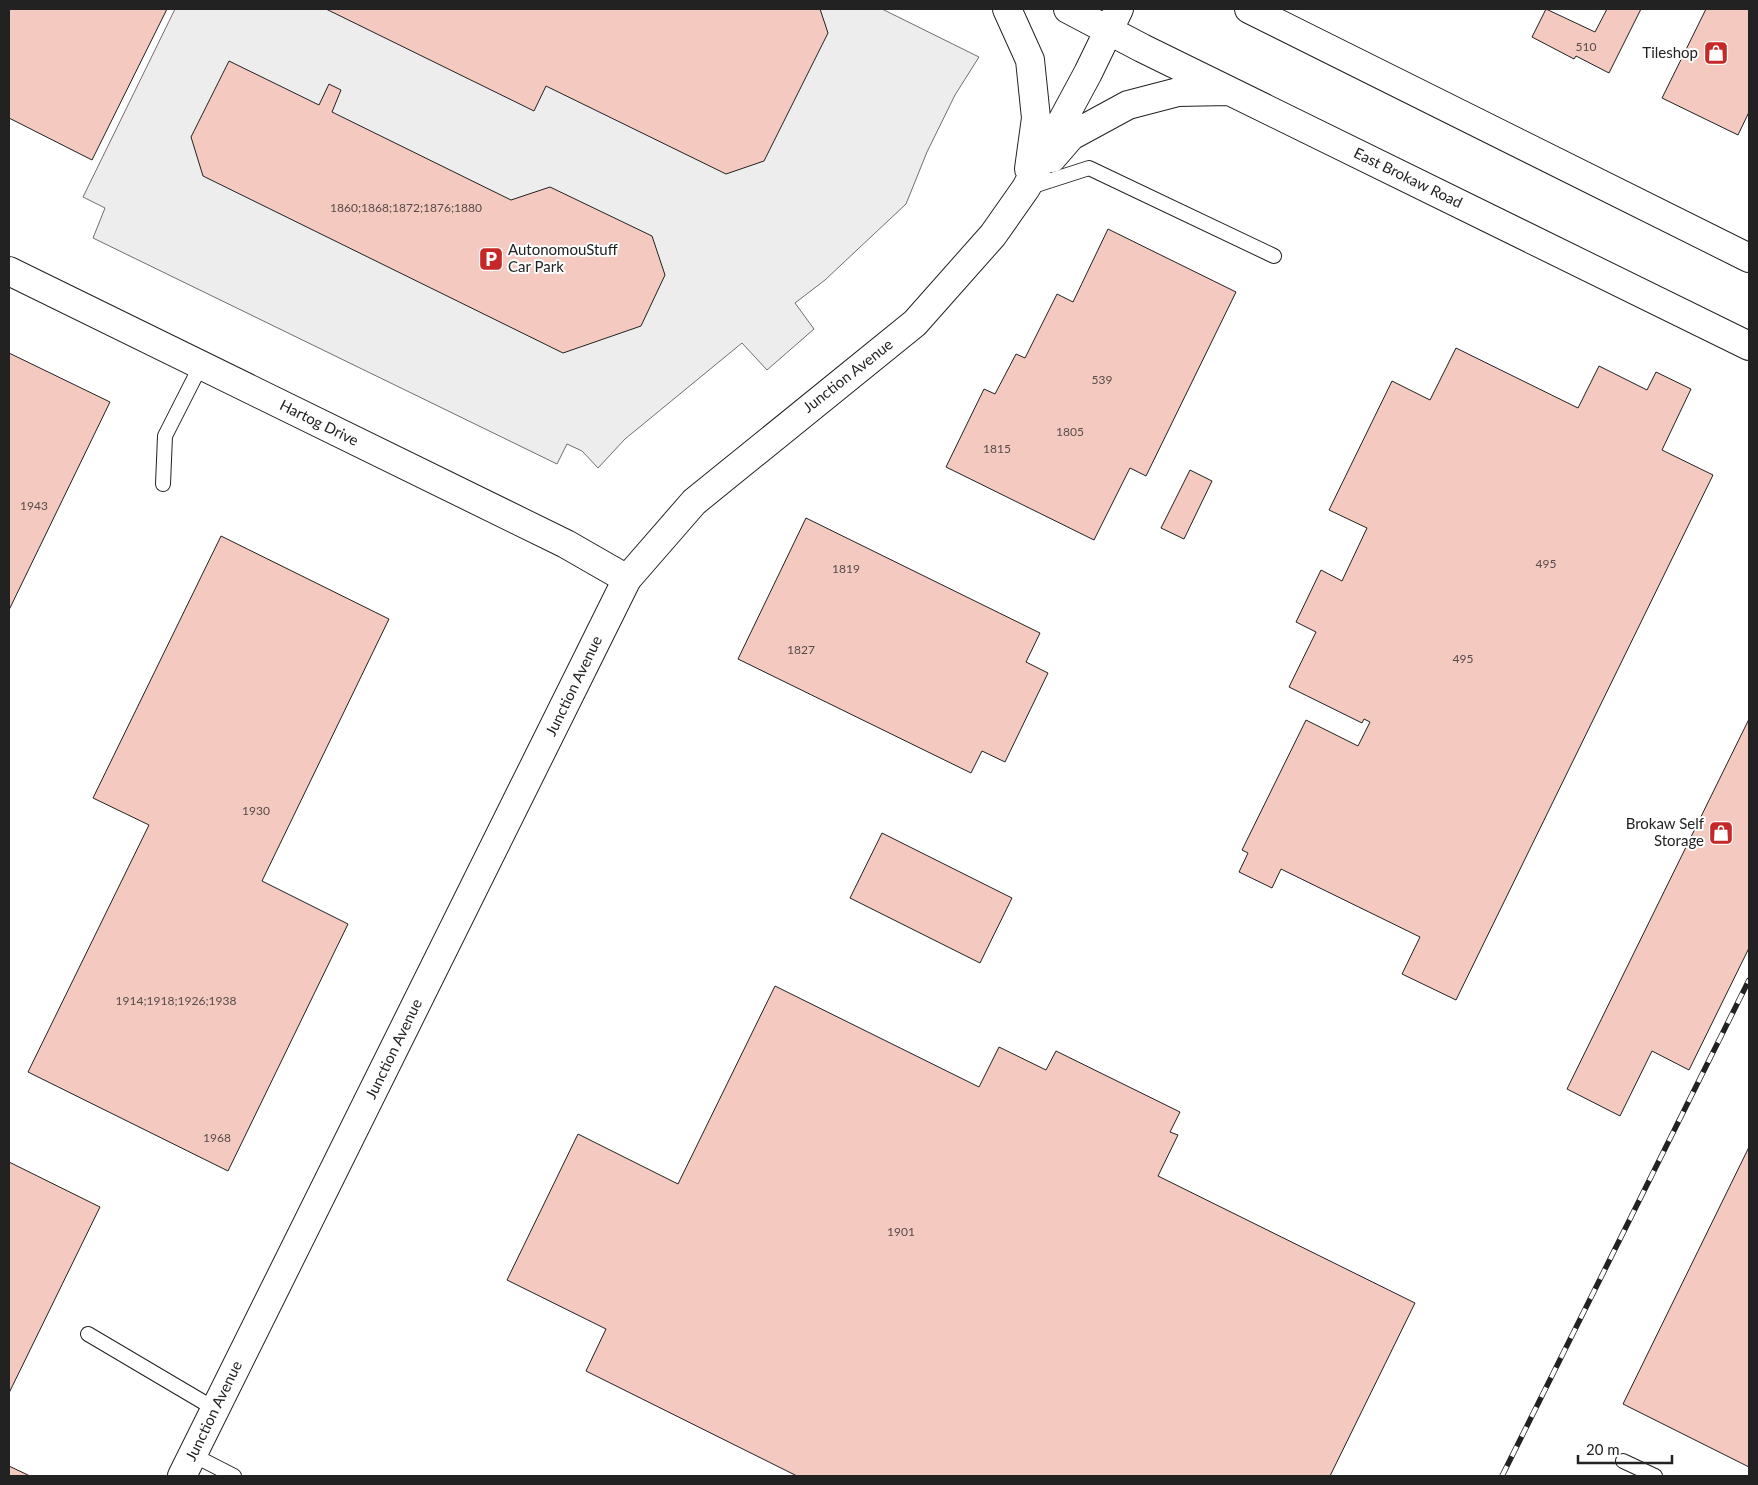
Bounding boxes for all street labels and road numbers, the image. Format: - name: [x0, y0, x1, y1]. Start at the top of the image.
- street label: East Brokaw Road: [1351, 143, 1466, 211]
- street label: Junction Avenue: [799, 334, 896, 416]
- street label: Hartog Drive: [277, 395, 362, 449]
- street label: Junction Avenue: [541, 633, 605, 739]
- street label: Junction Avenue: [361, 996, 425, 1102]
- street label: Junction Avenue: [181, 1358, 245, 1464]

